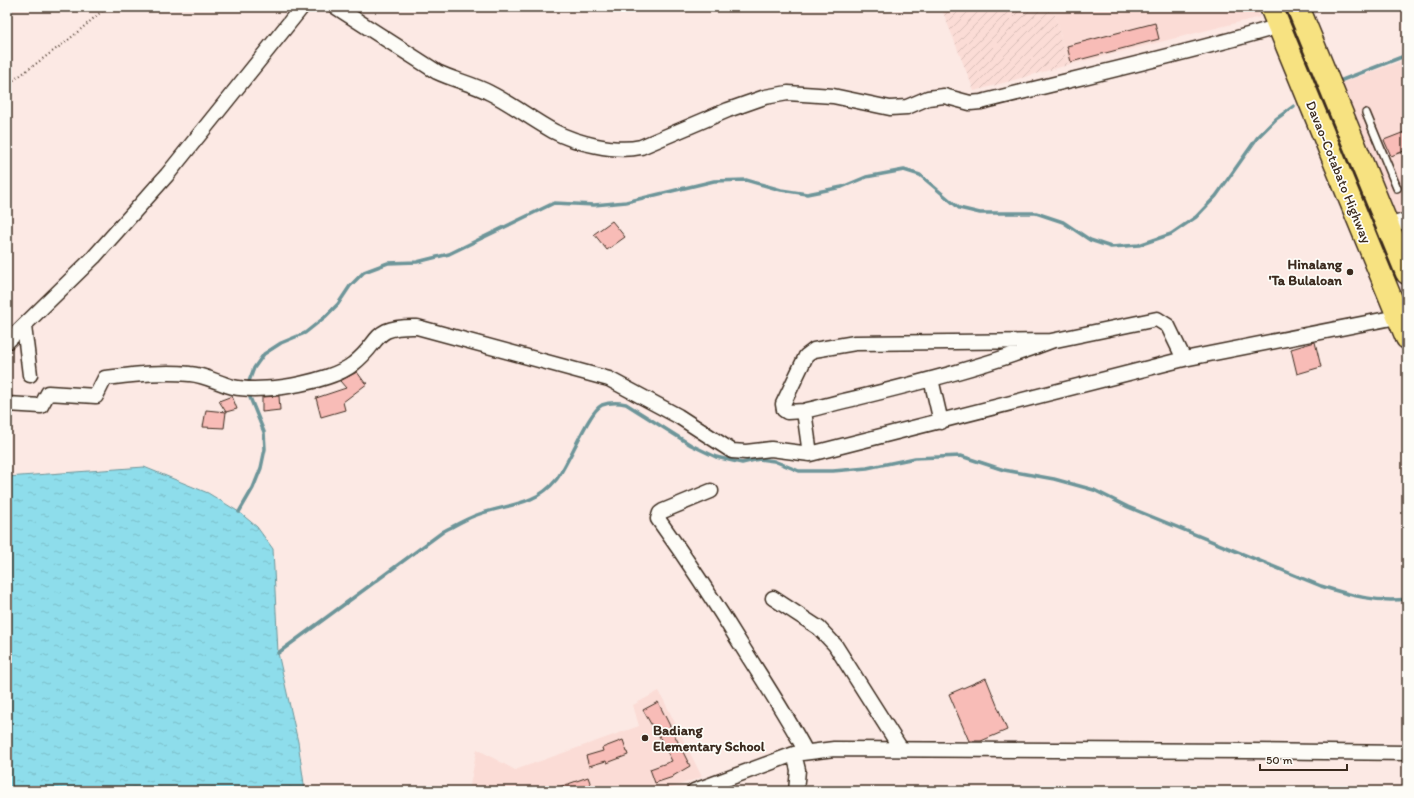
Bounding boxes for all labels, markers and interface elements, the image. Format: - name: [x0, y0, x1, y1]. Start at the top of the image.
- street label: Davao-Cotabato Highway: [1302, 98, 1375, 246]
- place label: Hinalang 'Ta Bulaloan: [1269, 256, 1343, 289]
- marker: Hinalang 'Ta Bulaloan: [1345, 267, 1355, 277]
- place label: Badiang Elementary School: [653, 722, 766, 755]
- marker: Badiang Elementary School: [640, 733, 650, 743]
- scale bar: [1260, 746, 1347, 772]
- text: 50 m: [1266, 753, 1292, 767]

